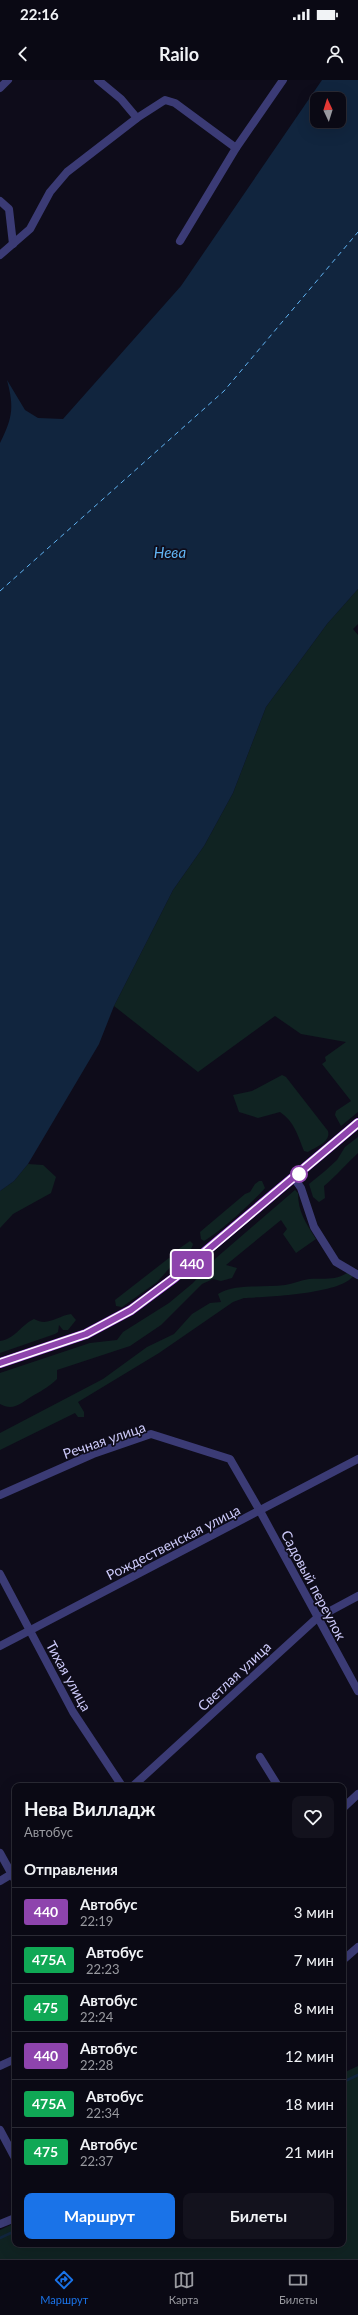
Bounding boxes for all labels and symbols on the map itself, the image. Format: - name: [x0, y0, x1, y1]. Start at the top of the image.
- north arrow: [310, 92, 346, 128]
- water label: Нева: [154, 543, 187, 561]
- unlabelled marker: [290, 1165, 308, 1183]
- line badge: 440: [169, 1251, 215, 1277]
- street label: Речная улица: [60, 1418, 148, 1462]
- street label: Рождественская улица: [103, 1501, 243, 1583]
- street label: Садовый переулок: [278, 1527, 350, 1643]
- street label: Тихая улица: [43, 1638, 95, 1714]
- street label: Светлая улица: [194, 1638, 274, 1714]

